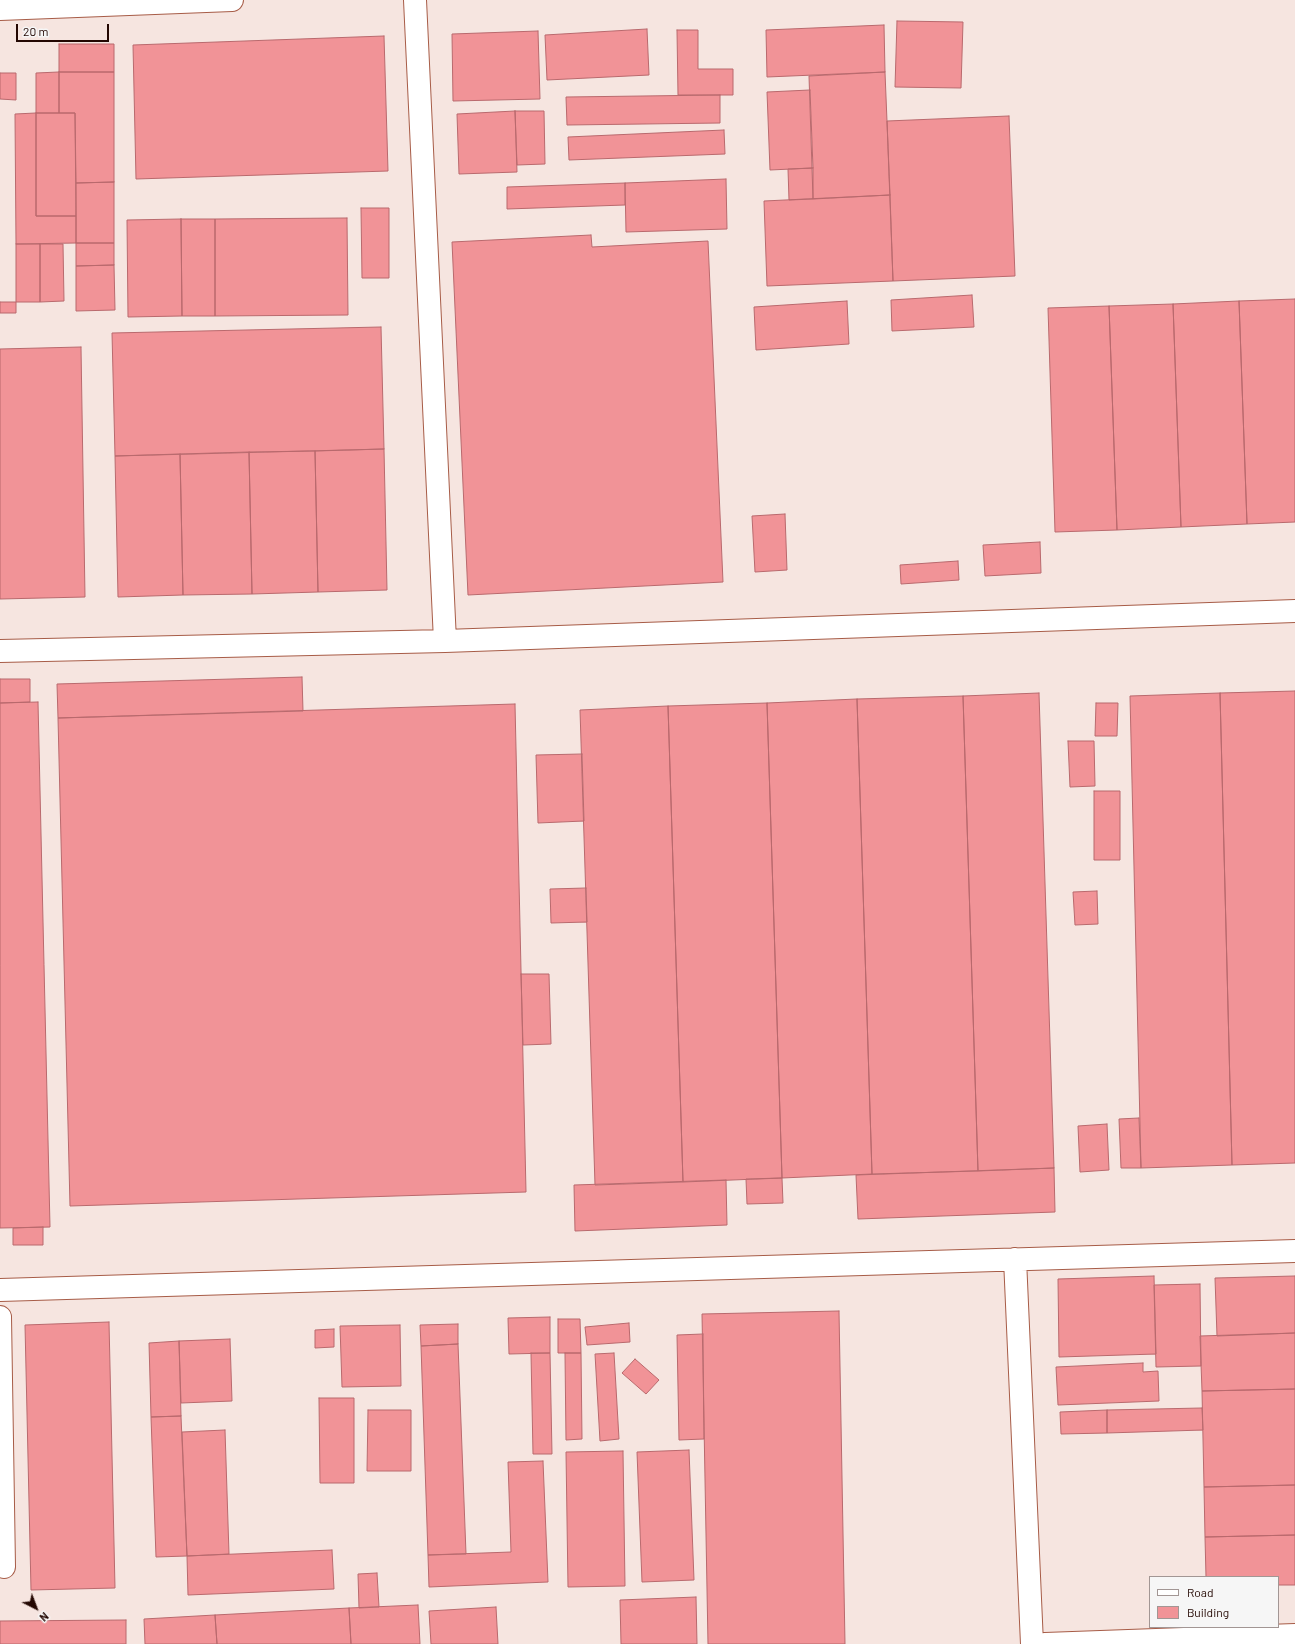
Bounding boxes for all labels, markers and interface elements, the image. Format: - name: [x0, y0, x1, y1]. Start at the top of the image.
- scale bar: [18, 16, 111, 42]
- text: 20 m: [23, 24, 49, 38]
- legend: [1149, 1576, 1279, 1628]
- text: Road: [1187, 1585, 1214, 1599]
- north arrow: [16, 1588, 56, 1628]
- text: Building: [1187, 1605, 1229, 1619]
- text: N: [37, 1610, 51, 1625]

